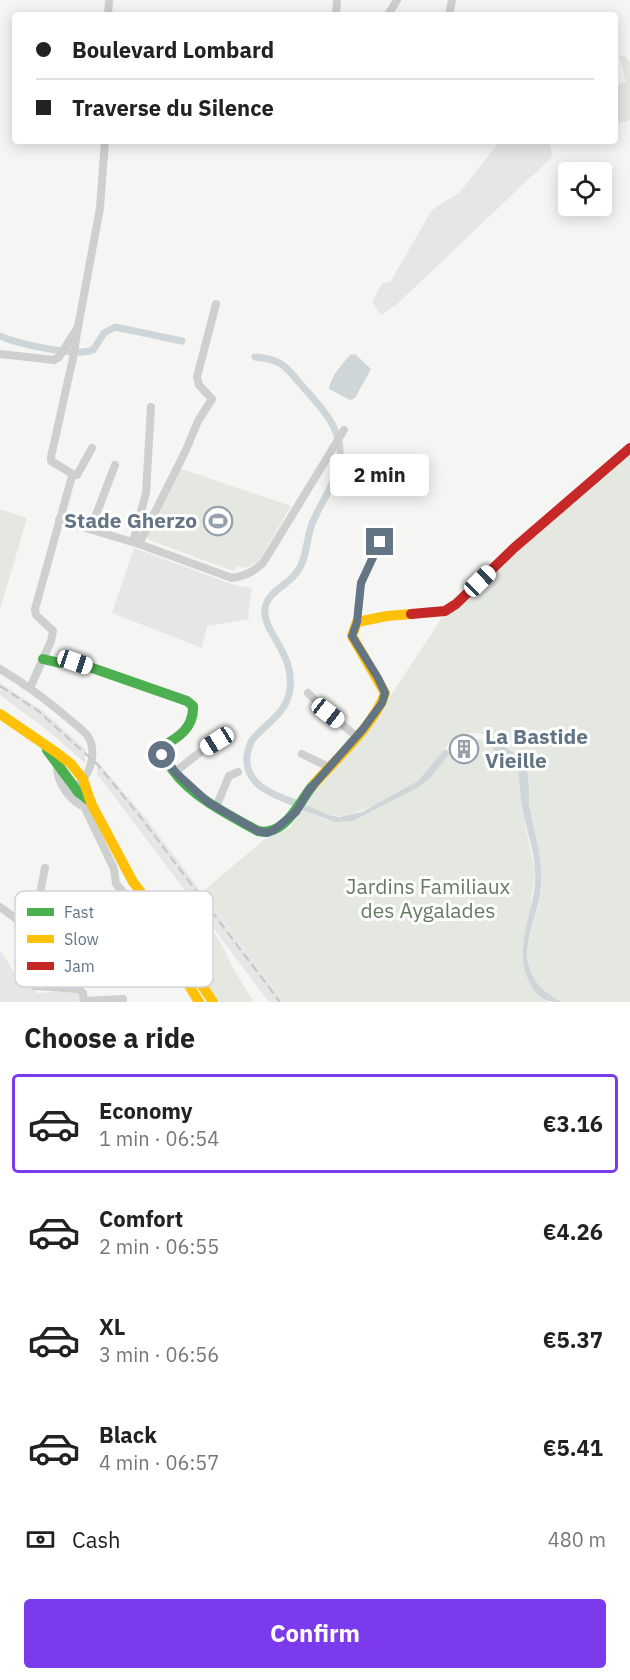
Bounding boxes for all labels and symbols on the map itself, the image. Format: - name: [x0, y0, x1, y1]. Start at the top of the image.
- callout: 2 min: [330, 455, 430, 497]
- sports icon: Stade Gherzo: [202, 505, 234, 537]
- place label: Stade Gherzo: [64, 506, 197, 534]
- route end: [366, 528, 393, 555]
- car: [461, 562, 499, 600]
- car: [55, 648, 95, 676]
- car: [308, 695, 348, 731]
- place label: La Bastide Vieille: [485, 722, 588, 774]
- car: [197, 724, 237, 758]
- building icon: La Bastide Vieille: [448, 733, 480, 765]
- route start: [148, 741, 175, 768]
- park label: Jardins Familiaux des Aygalades: [346, 872, 511, 924]
- legend: [15, 891, 213, 987]
- text: Fast: [64, 902, 94, 922]
- text: Slow: [64, 929, 99, 949]
- text: Jam: [64, 956, 95, 976]

